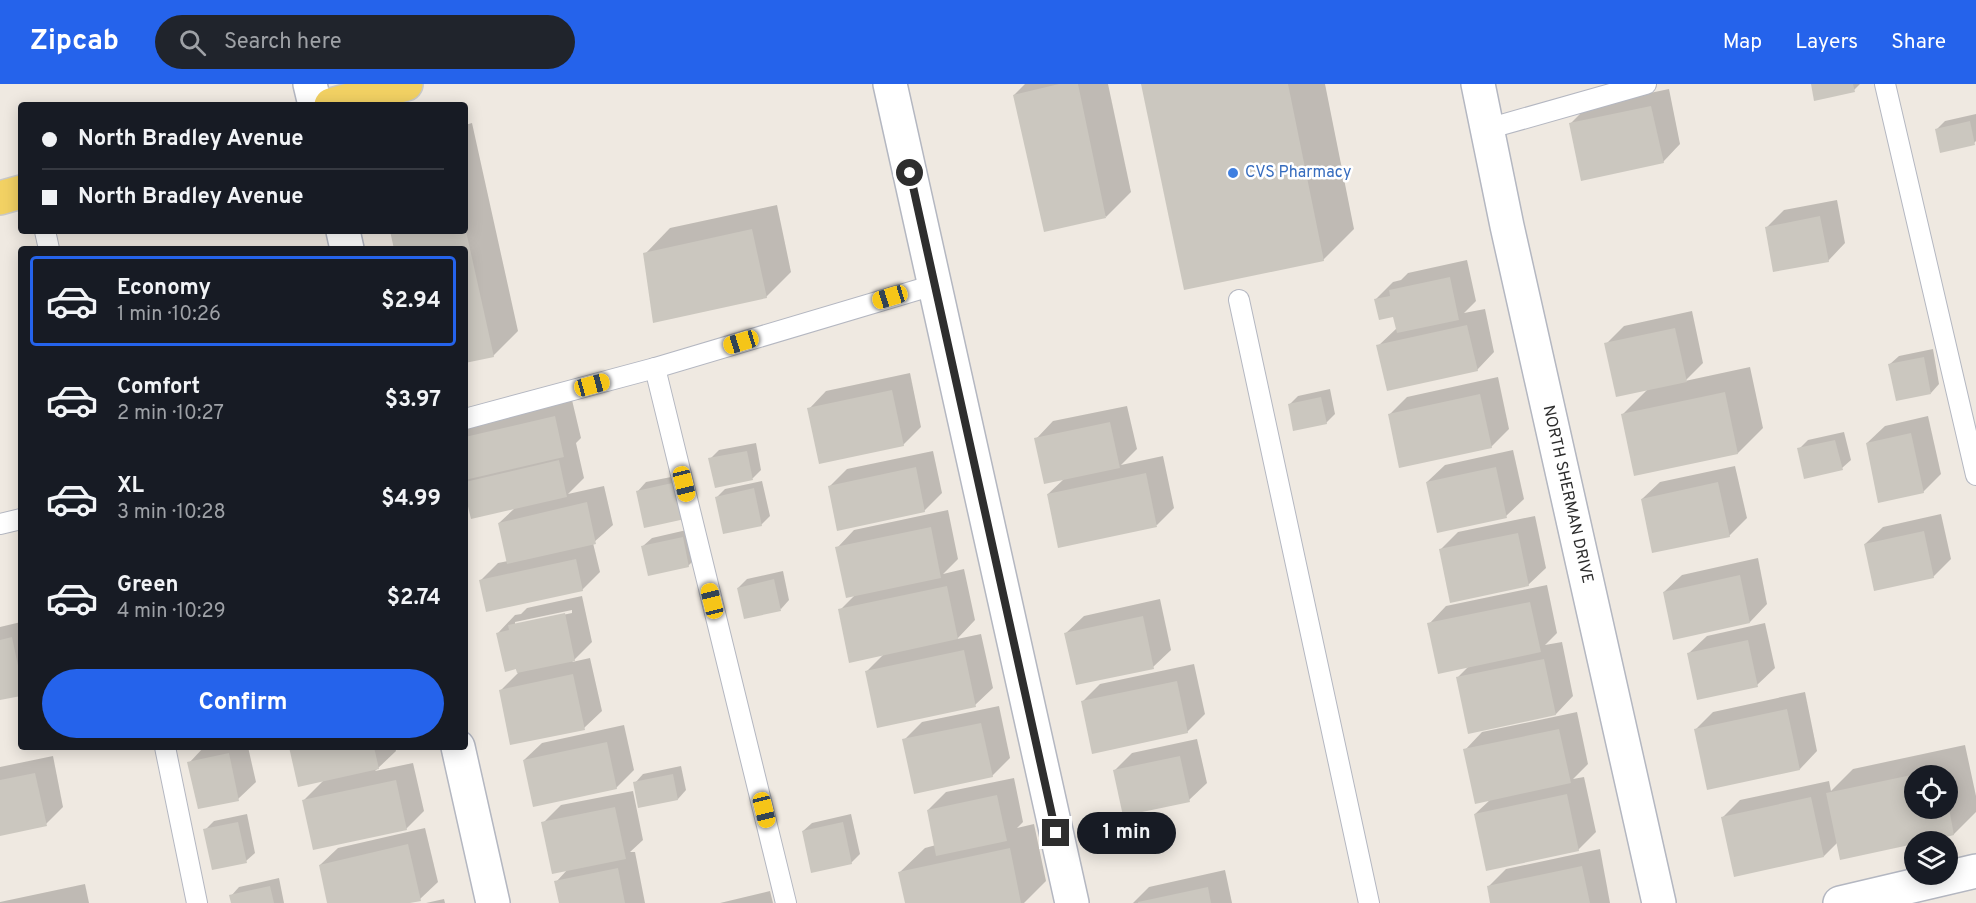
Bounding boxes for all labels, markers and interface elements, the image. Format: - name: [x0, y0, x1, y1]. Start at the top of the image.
- search box: [155, 15, 575, 69]
- text: Zipcab: [30, 24, 119, 60]
- icon: search: [176, 26, 209, 59]
- text: Search here: [224, 29, 341, 56]
- text: Map: [1723, 29, 1762, 56]
- text: Layers: [1795, 29, 1858, 56]
- text: Share: [1891, 29, 1946, 56]
- text: North Bradley Avenue: [78, 126, 304, 153]
- route start: [896, 159, 923, 186]
- place label: CVS Pharmacy: [1245, 163, 1351, 183]
- marker: CVS Pharmacy: [1226, 166, 1240, 180]
- text: North Bradley Avenue: [78, 184, 304, 211]
- icon: car: [45, 274, 99, 328]
- text: Economy: [117, 275, 211, 302]
- car: [870, 283, 910, 311]
- text: $2.94: [381, 288, 441, 315]
- text: 1 min · 10:26: [117, 302, 221, 328]
- car: [721, 328, 761, 356]
- car: [572, 372, 612, 398]
- icon: car: [45, 373, 99, 427]
- text: Comfort: [117, 374, 200, 401]
- text: $3.97: [385, 387, 441, 414]
- text: 2 min · 10:27: [117, 401, 224, 427]
- street label: NORTH SHERMAN DRIVE: [1538, 403, 1597, 585]
- car: [671, 464, 697, 504]
- icon: car: [45, 472, 99, 526]
- text: XL: [117, 473, 144, 500]
- text: $4.99: [381, 486, 441, 513]
- text: 3 min · 10:28: [117, 500, 226, 526]
- icon: car: [45, 571, 99, 625]
- text: Green: [117, 572, 179, 599]
- car: [699, 581, 725, 621]
- text: $2.74: [387, 585, 441, 612]
- text: 4 min · 10:29: [117, 599, 226, 625]
- button: Confirm: [42, 669, 444, 738]
- map controls: [1904, 765, 1958, 885]
- button: locate: [1904, 765, 1958, 819]
- car: [751, 790, 777, 830]
- callout: 1 min: [1077, 812, 1176, 854]
- route end: [1042, 819, 1069, 846]
- text: 1 min: [1102, 820, 1151, 846]
- button: layers: [1904, 831, 1958, 885]

